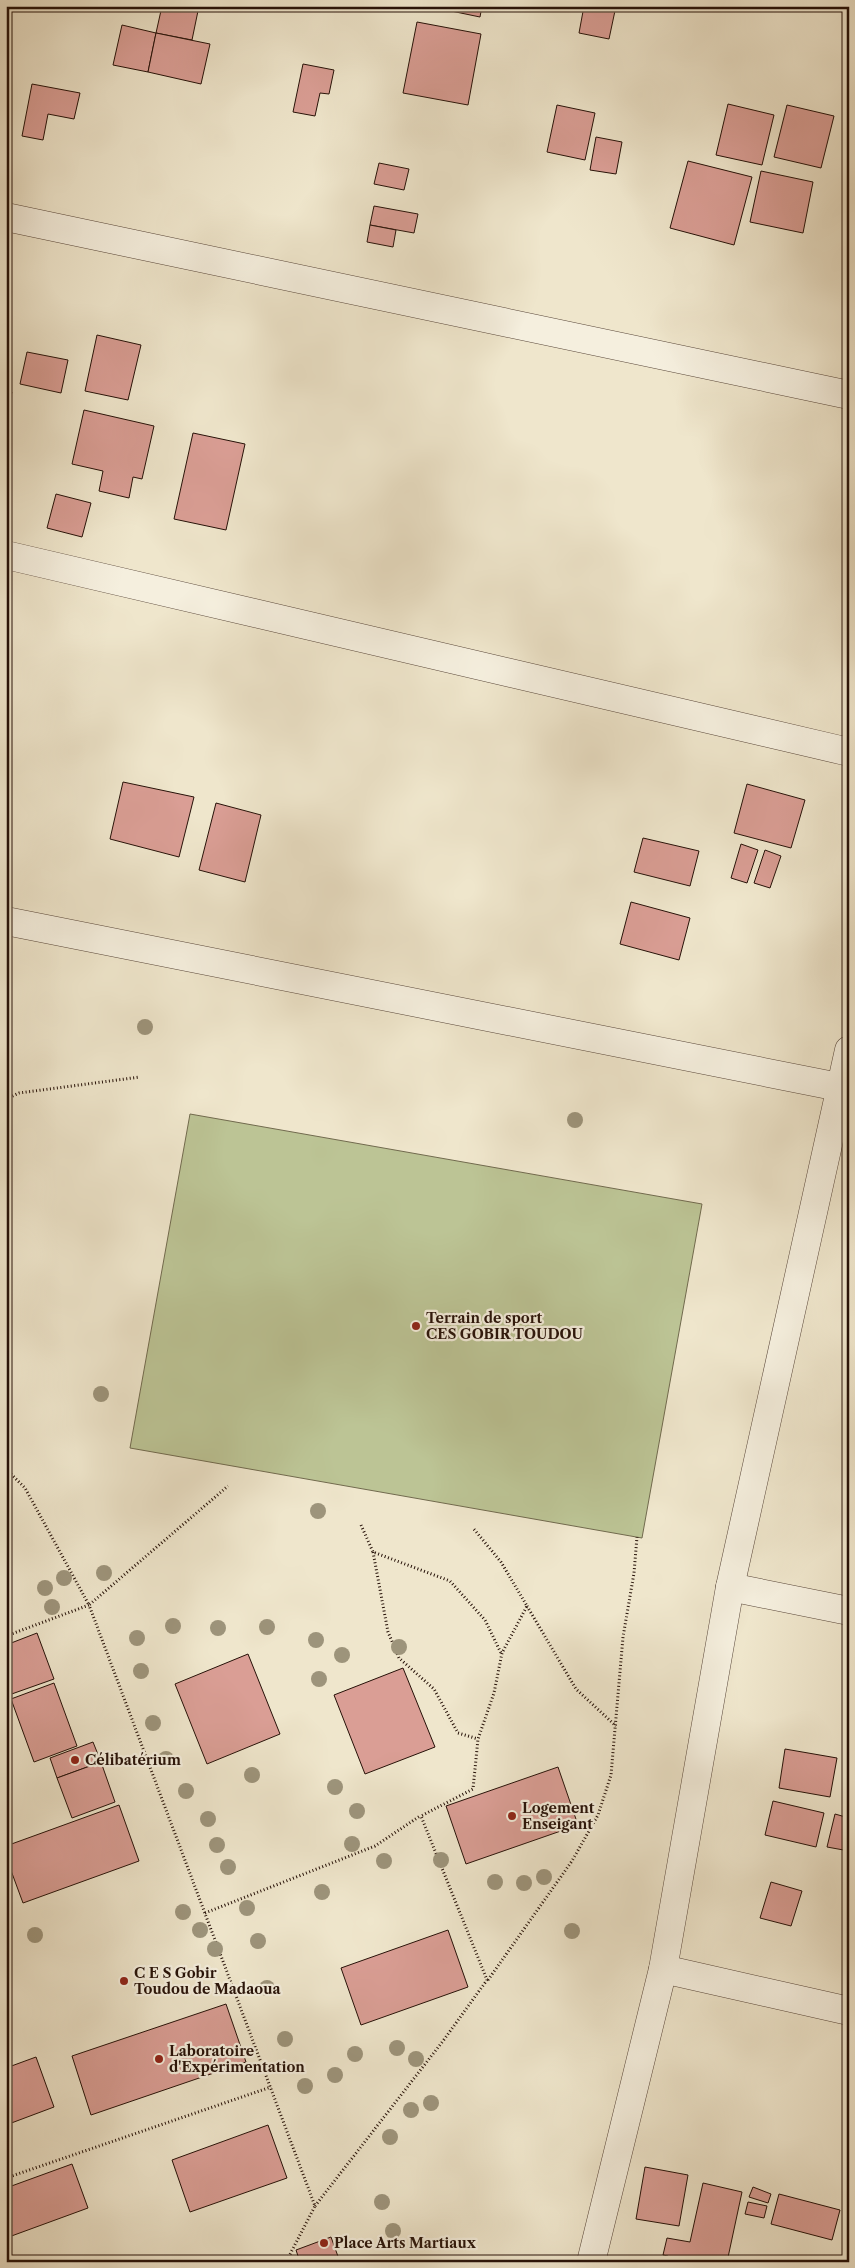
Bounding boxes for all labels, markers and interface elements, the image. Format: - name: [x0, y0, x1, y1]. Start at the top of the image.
- place label: Terrain de sport CES GOBIR TOUDOU: [426, 1309, 584, 1343]
- marker: Terrain de sport CES GOBIR TOUDOU: [410, 1320, 422, 1332]
- place label: Célibatérium: [85, 1751, 181, 1769]
- marker: Célibatérium: [69, 1754, 81, 1766]
- place label: Logement Enseigant: [522, 1799, 595, 1833]
- marker: Logement Enseigant: [506, 1810, 518, 1822]
- place label: C E S Gobir Toudou de Madaoua: [134, 1964, 281, 1998]
- marker: C E S Gobir Toudou de Madaoua: [118, 1975, 130, 1987]
- place label: Laboratoire d'Expérimentation: [169, 2042, 305, 2076]
- marker: Laboratoire d'Expérimentation: [153, 2053, 165, 2065]
- place label: Place Arts Martiaux: [334, 2234, 477, 2252]
- marker: Place Arts Martiaux: [318, 2237, 330, 2249]

